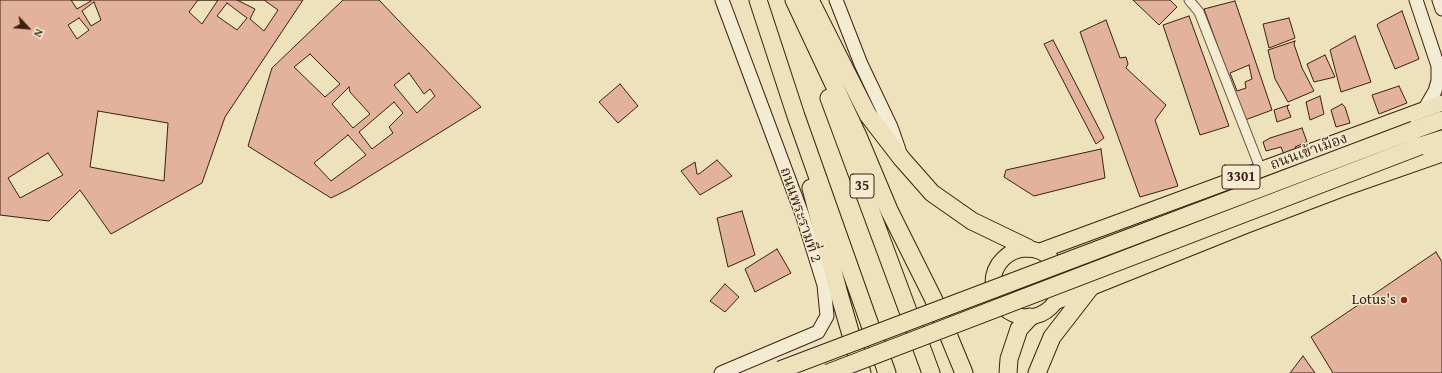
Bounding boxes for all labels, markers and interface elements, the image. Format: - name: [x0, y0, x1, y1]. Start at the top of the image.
- north arrow: [8, 8, 48, 48]
- text: N: [30, 26, 48, 40]
- street label: ถนนเข้าเมือง: [1268, 130, 1350, 174]
- street label: ถนนพระรามที่ 2: [775, 165, 825, 265]
- road number: 3301: [1222, 165, 1260, 189]
- road number: 35: [850, 174, 874, 198]
- place label: Lotus's: [1352, 291, 1396, 309]
- marker: Lotus's: [1399, 295, 1409, 305]

